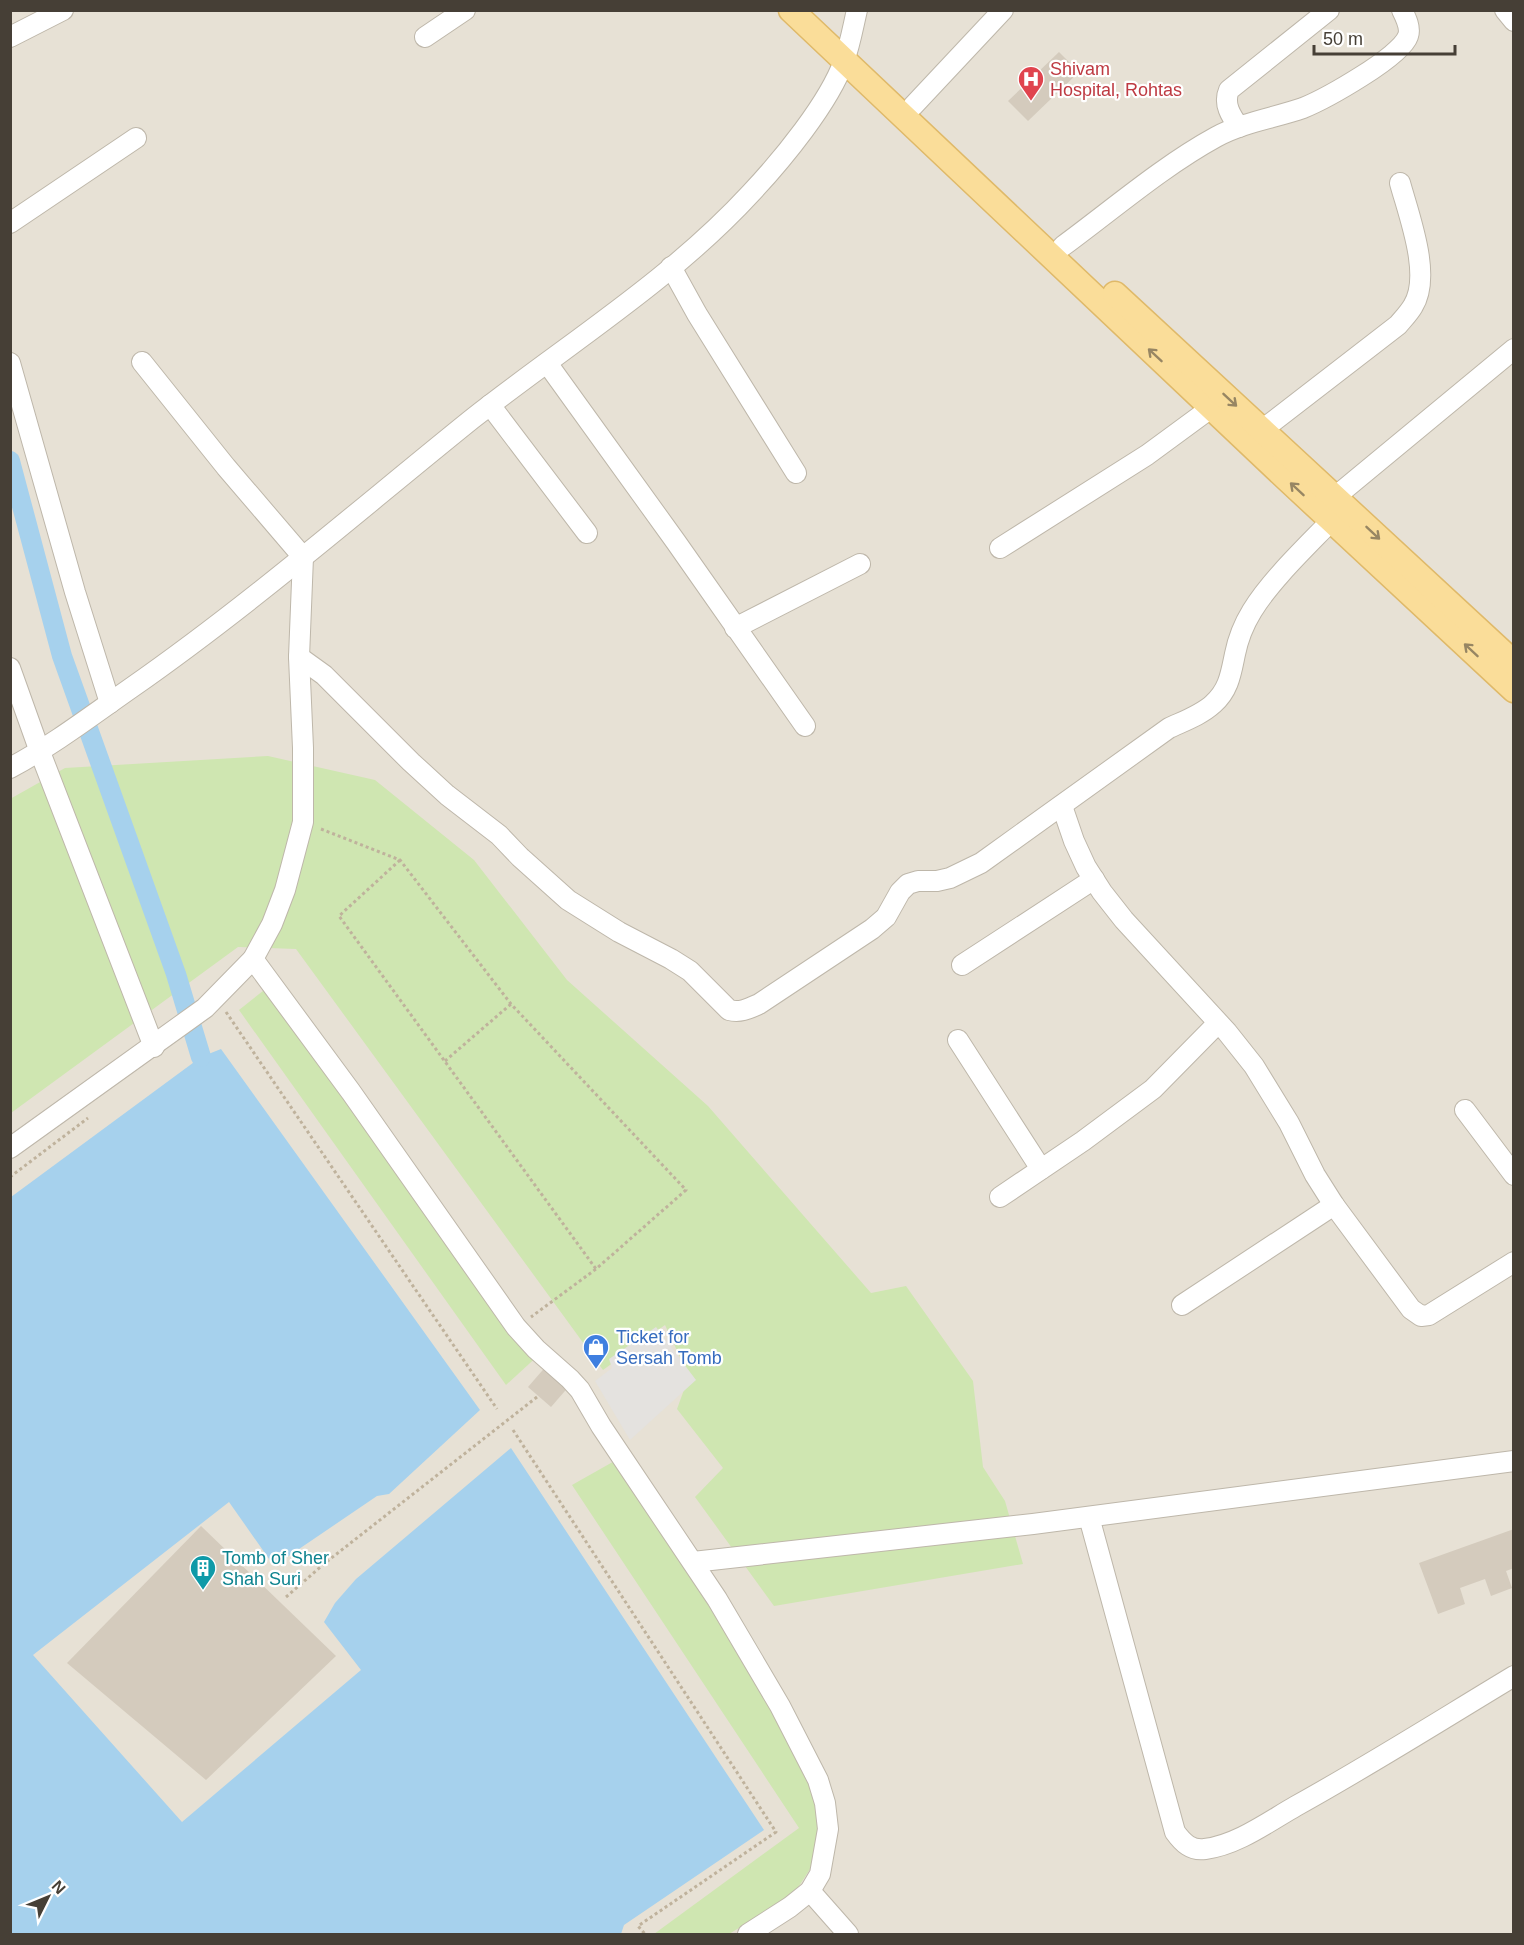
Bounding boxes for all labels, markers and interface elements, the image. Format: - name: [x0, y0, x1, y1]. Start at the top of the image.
- scale bar: [1314, 18, 1455, 56]
- text: 50 m: [1323, 29, 1363, 49]
- place label: Shivam Hospital, Rohtas: [1050, 59, 1182, 100]
- hospital icon: Shivam Hospital, Rohtas: [1016, 64, 1046, 102]
- one-way arrow: [1148, 348, 1163, 362]
- one-way arrow: [1222, 393, 1237, 407]
- one-way arrow: [1290, 482, 1305, 496]
- one-way arrow: [1366, 526, 1381, 540]
- one-way arrow: [1463, 643, 1478, 657]
- place label: Ticket for Sersah Tomb: [616, 1327, 722, 1368]
- shop icon: Ticket for Sersah Tomb: [581, 1332, 611, 1370]
- place label: Tomb of Sher Shah Suri: [222, 1548, 329, 1589]
- building icon: Tomb of Sher Shah Suri: [188, 1553, 218, 1591]
- north arrow: [18, 1867, 78, 1927]
- text: N: [48, 1877, 69, 1897]

